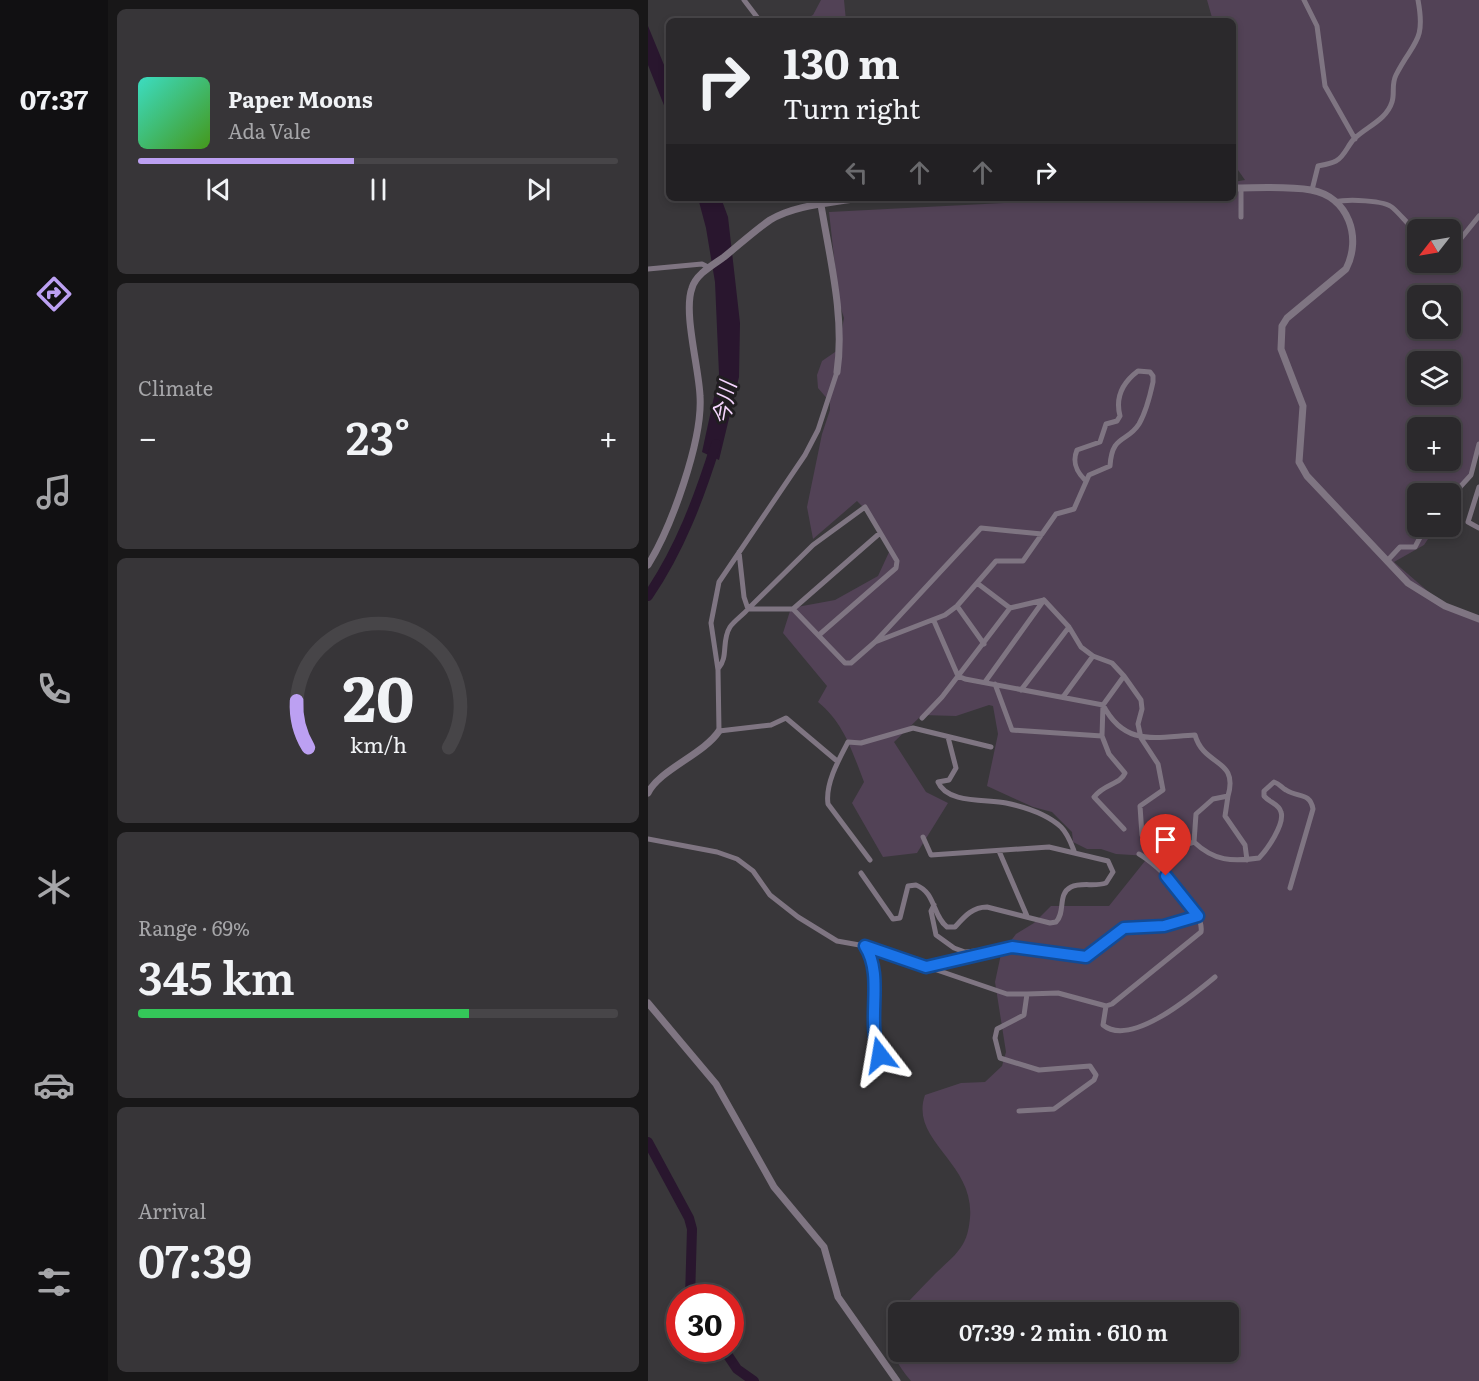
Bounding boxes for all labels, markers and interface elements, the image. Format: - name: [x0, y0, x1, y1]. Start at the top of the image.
- text: 130 m: [783, 30, 900, 92]
- icon: right: [684, 42, 762, 120]
- text: 07:37: [20, 78, 88, 118]
- text: Paper Moons: [228, 82, 373, 115]
- text: Turn right: [783, 87, 920, 127]
- text: Ada Vale: [228, 115, 311, 145]
- icon: left: [840, 156, 873, 189]
- icon: ahead: [903, 156, 936, 189]
- icon: ahead: [966, 156, 999, 189]
- icon: right: [1029, 156, 1062, 189]
- icon: previous: [202, 173, 235, 206]
- icon: pause: [362, 173, 395, 206]
- icon: next: [522, 173, 555, 206]
- north arrow: [1407, 219, 1461, 273]
- map controls: [1407, 219, 1461, 537]
- icon: directions: [33, 273, 75, 315]
- button: search: [1407, 285, 1461, 339]
- button: layers: [1407, 351, 1461, 405]
- text: Climate: [138, 372, 213, 402]
- water label: 今川: [703, 377, 743, 428]
- text: 23°: [346, 402, 410, 469]
- text: −: [138, 411, 157, 460]
- text: +: [599, 411, 618, 460]
- button: +: [1407, 417, 1461, 471]
- icon: music: [33, 471, 75, 513]
- button: −: [1407, 483, 1461, 537]
- text: 20: [342, 649, 414, 741]
- icon: phone: [33, 668, 75, 710]
- text: km/h: [349, 728, 407, 760]
- pin: [1140, 814, 1191, 876]
- icon: arrive: [1149, 823, 1182, 856]
- icon: climate: [33, 866, 75, 908]
- text: Range · 69%: [138, 912, 250, 942]
- text: 345 km: [138, 942, 295, 1009]
- position arrow: [848, 1023, 912, 1087]
- icon: car: [33, 1064, 75, 1106]
- text: Arrival: [138, 1195, 206, 1225]
- text: 07:39: [138, 1225, 252, 1292]
- icon: filters: [33, 1261, 75, 1303]
- speed limit sign: 30: [666, 1284, 744, 1362]
- text: 07:39 · 2 min · 610 m: [959, 1315, 1168, 1348]

